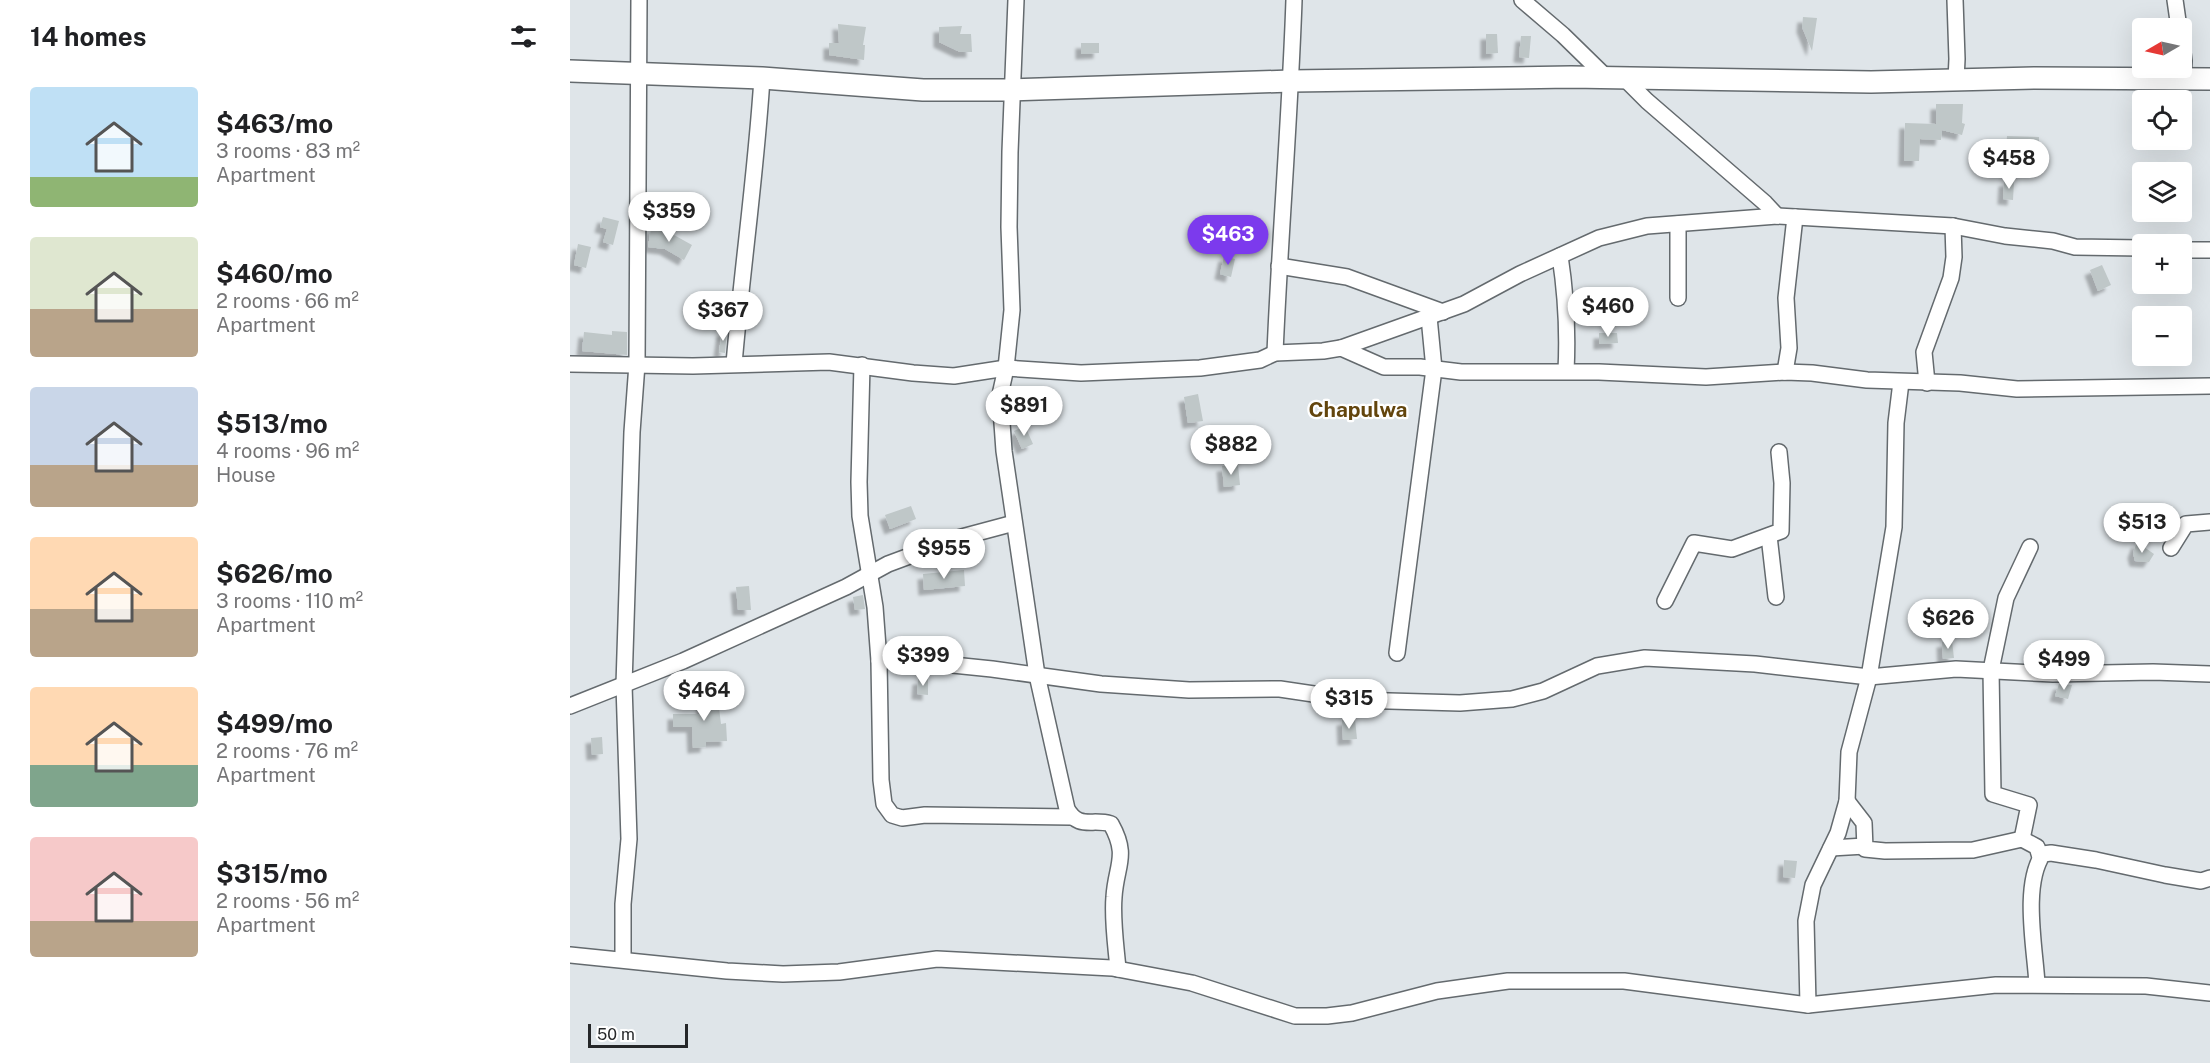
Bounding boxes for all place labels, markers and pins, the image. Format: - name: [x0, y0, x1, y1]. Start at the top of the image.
- pin: $458: [1973, 139, 2045, 190]
- pin: $359: [633, 192, 705, 243]
- pin: $463: [1192, 215, 1264, 266]
- pin: $460: [1572, 287, 1644, 338]
- pin: $367: [687, 291, 759, 342]
- pin: $891: [988, 386, 1060, 437]
- pin: $882: [1195, 425, 1267, 476]
- pin: $513: [2106, 503, 2178, 554]
- pin: $955: [908, 529, 980, 580]
- pin: $626: [1912, 599, 1984, 650]
- pin: $399: [887, 636, 959, 687]
- pin: $499: [2028, 640, 2100, 691]
- pin: $464: [668, 671, 740, 722]
- pin: $315: [1313, 679, 1385, 730]

